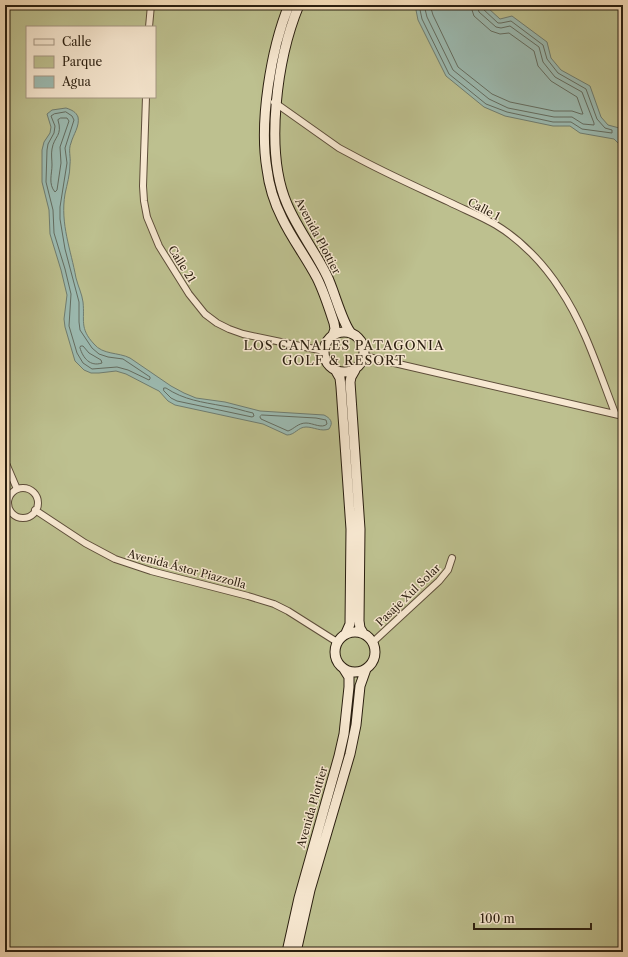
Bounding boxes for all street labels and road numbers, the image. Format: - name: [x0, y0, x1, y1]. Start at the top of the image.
- street label: Avenida Plottier: [292, 195, 344, 277]
- street label: Calle 1: [465, 195, 503, 223]
- street label: Calle 21: [165, 243, 199, 285]
- street label: Avenida Ástor Piazzolla: [125, 546, 248, 592]
- street label: Pasaje Xul Solar: [373, 561, 443, 629]
- street label: Avenida Plottier: [293, 764, 330, 850]

